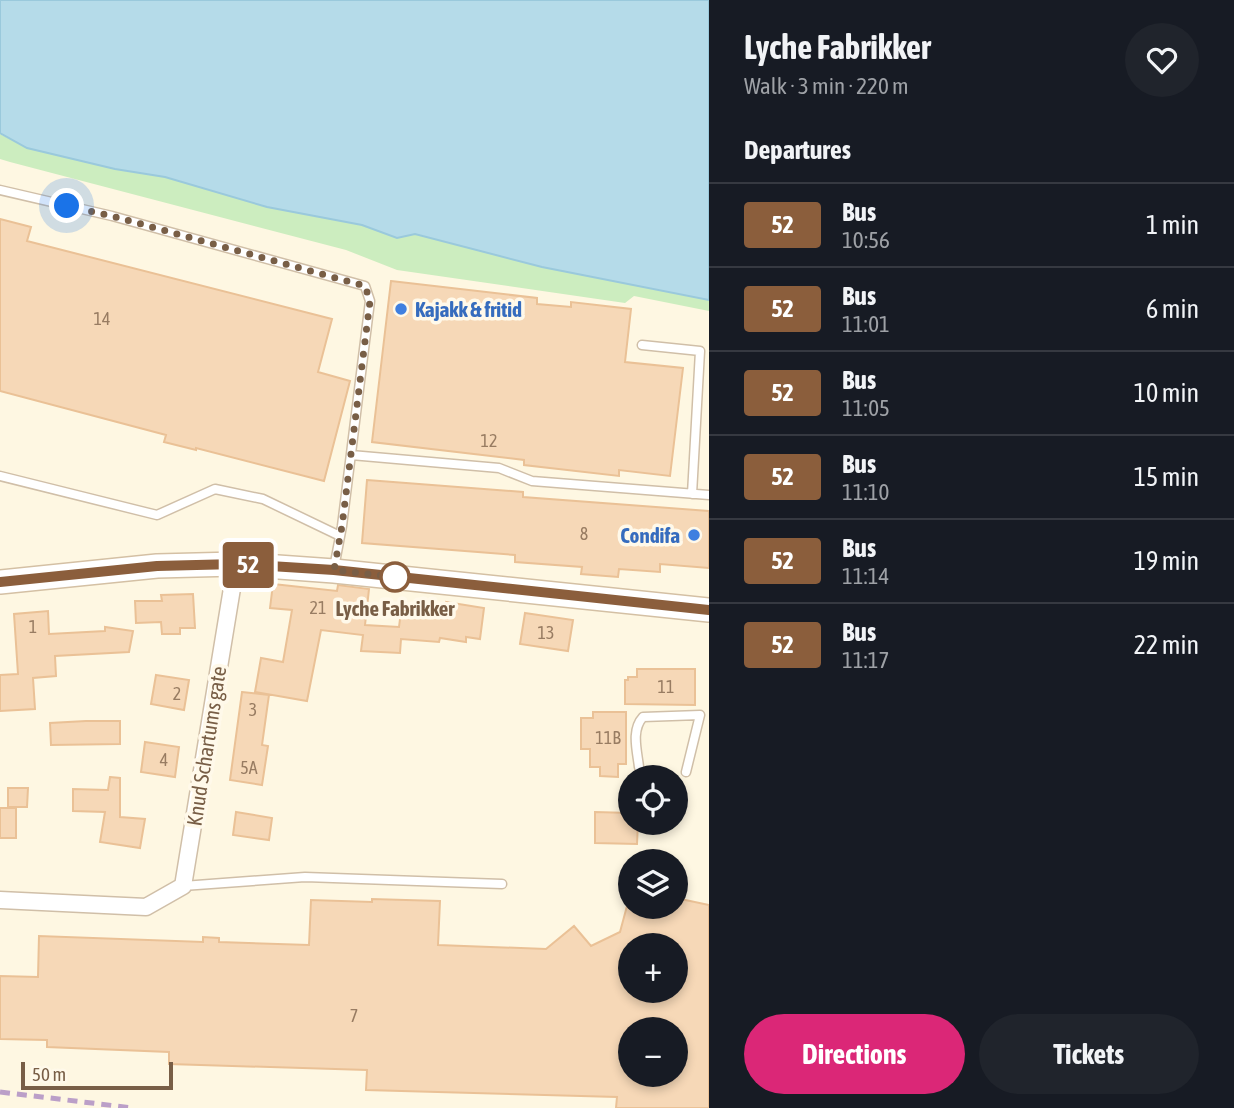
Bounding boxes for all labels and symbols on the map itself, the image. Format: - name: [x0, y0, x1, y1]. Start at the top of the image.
- your location: [49, 188, 84, 223]
- place label: Kajakk & fritid: [415, 297, 522, 321]
- marker: Kajakk & fritid: [393, 301, 409, 317]
- house number: 14: [94, 308, 110, 329]
- house number: 12: [481, 430, 497, 451]
- house number: 8: [580, 523, 588, 544]
- place label: Condifa: [620, 523, 680, 547]
- marker: Condifa: [686, 527, 702, 543]
- line badge: 52: [216, 542, 280, 588]
- marker: Lyche Fabrikker: [380, 562, 410, 592]
- place label: Lyche Fabrikker: [336, 596, 455, 620]
- house number: 21: [310, 597, 326, 618]
- house number: 1: [29, 616, 37, 637]
- house number: 13: [538, 622, 554, 643]
- street label: Knud Schartums gate: [182, 664, 230, 828]
- house number: 11: [658, 676, 674, 697]
- house number: 2: [173, 683, 181, 704]
- house number: 3: [249, 699, 257, 720]
- house number: 11B: [595, 727, 621, 748]
- house number: 4: [160, 749, 168, 770]
- house number: 5A: [240, 757, 258, 778]
- house number: 7: [350, 1005, 358, 1026]
- scale bar: [21, 1059, 173, 1091]

